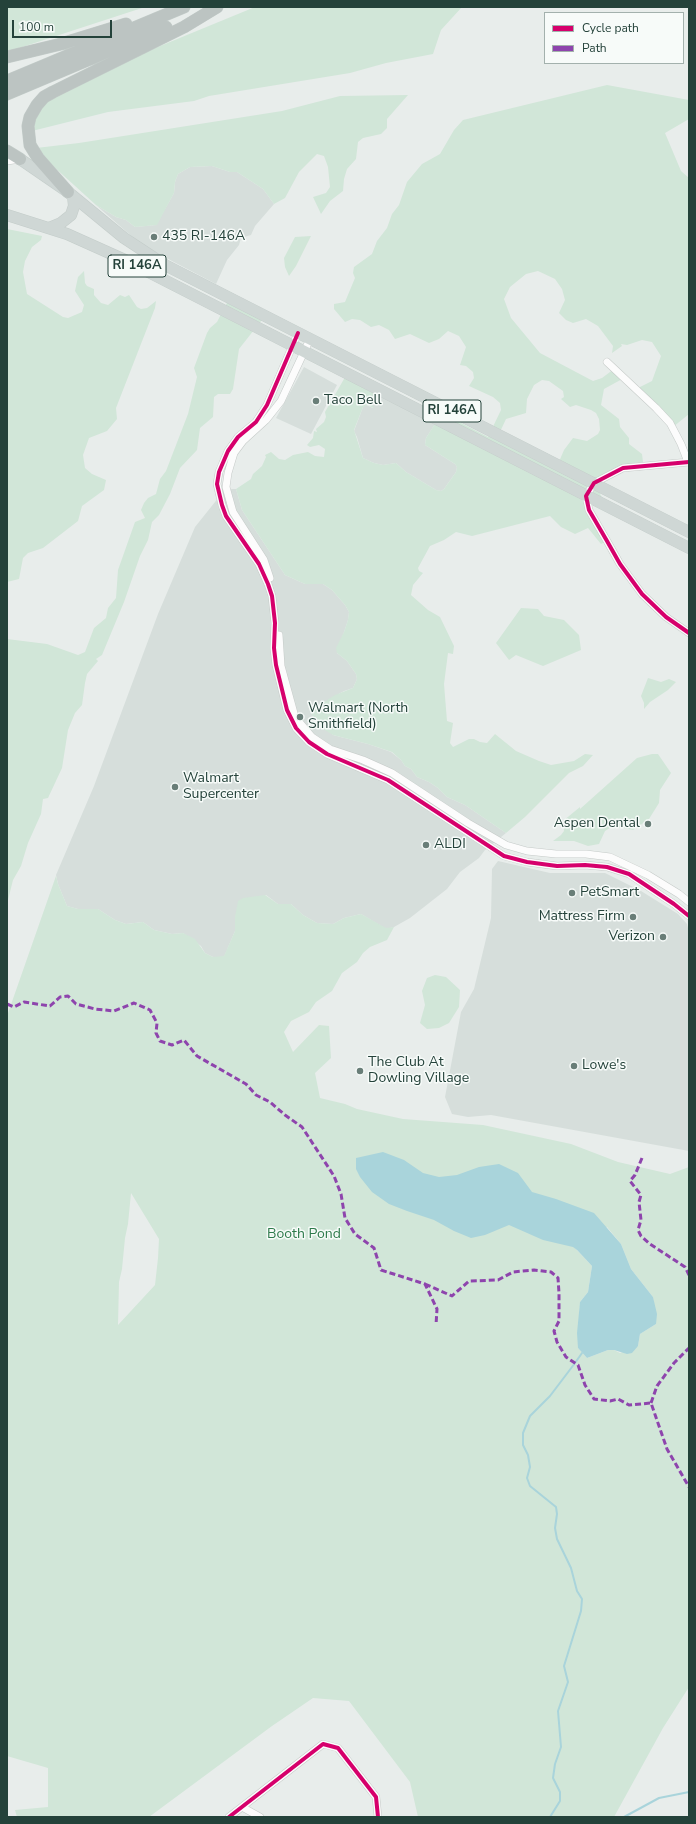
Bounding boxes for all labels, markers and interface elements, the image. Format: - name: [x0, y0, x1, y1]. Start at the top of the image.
- scale bar: [14, 12, 114, 38]
- legend: [544, 12, 684, 64]
- text: 100 m: [19, 19, 54, 35]
- text: Cycle path: [582, 20, 639, 36]
- text: Path: [582, 40, 607, 56]
- place label: 435 RI-146A: [162, 229, 245, 245]
- marker: 435 RI-146A: [149, 232, 159, 242]
- road number: RI 146A: [108, 255, 166, 277]
- place label: Taco Bell: [324, 393, 382, 409]
- marker: Taco Bell: [311, 396, 321, 406]
- road number: RI 146A: [423, 400, 481, 422]
- place label: Walmart (North Smithfield): [308, 701, 408, 734]
- marker: Walmart (North Smithfield): [295, 712, 305, 722]
- place label: Walmart Supercenter: [183, 771, 259, 804]
- marker: Walmart Supercenter: [170, 782, 180, 792]
- place label: Aspen Dental: [554, 816, 640, 832]
- marker: Aspen Dental: [643, 819, 653, 829]
- place label: ALDI: [434, 837, 466, 853]
- marker: ALDI: [421, 840, 431, 850]
- place label: PetSmart: [580, 885, 639, 901]
- marker: PetSmart: [567, 888, 577, 898]
- place label: Mattress Firm: [539, 909, 625, 925]
- marker: Mattress Firm: [628, 912, 638, 922]
- place label: Verizon: [608, 929, 655, 945]
- marker: Verizon: [658, 932, 668, 942]
- place label: The Club At Dowling Village: [368, 1055, 469, 1088]
- place label: Lowe's: [582, 1058, 626, 1074]
- marker: Lowe's: [569, 1061, 579, 1071]
- marker: The Club At Dowling Village: [355, 1066, 365, 1076]
- park label: Booth Pond: [267, 1227, 341, 1243]

